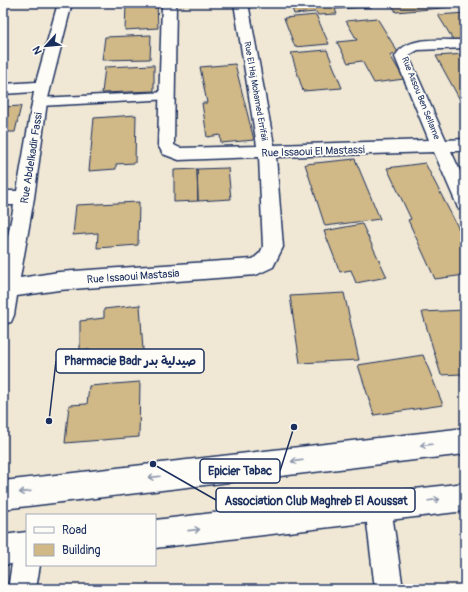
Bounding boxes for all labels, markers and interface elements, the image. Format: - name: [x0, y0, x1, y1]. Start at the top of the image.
- north arrow: [26, 26, 66, 66]
- street label: Rue El Haj Mohamed Errifaii: [241, 41, 270, 142]
- text: N: [30, 44, 45, 57]
- street label: Rue Assou Ben Sellame: [399, 55, 442, 142]
- street label: Rue Abdelkadir Fassi: [18, 112, 45, 205]
- street label: Rue Issaoui El Mastassi: [261, 143, 365, 160]
- street label: Rue Issaoui Mastasia: [86, 267, 180, 286]
- callout: Pharmacie Badr صيدلية بدر: [56, 349, 204, 373]
- text: Pharmacie Badr صيدلية بدر: [64, 354, 196, 369]
- one-way arrow: [420, 442, 433, 449]
- one-way arrow: [291, 457, 304, 464]
- callout: Epicier Tabac: [200, 459, 280, 483]
- text: Epicier Tabac: [208, 464, 272, 479]
- one-way arrow: [148, 473, 161, 481]
- one-way arrow: [19, 488, 32, 496]
- callout: Association Club Maghreb El Aoussat: [216, 488, 415, 512]
- text: Association Club Maghreb El Aoussat: [224, 494, 409, 509]
- one-way arrow: [427, 497, 440, 504]
- legend: [26, 514, 156, 566]
- text: Road: [62, 523, 87, 538]
- one-way arrow: [187, 526, 200, 533]
- text: Building: [62, 543, 101, 558]

